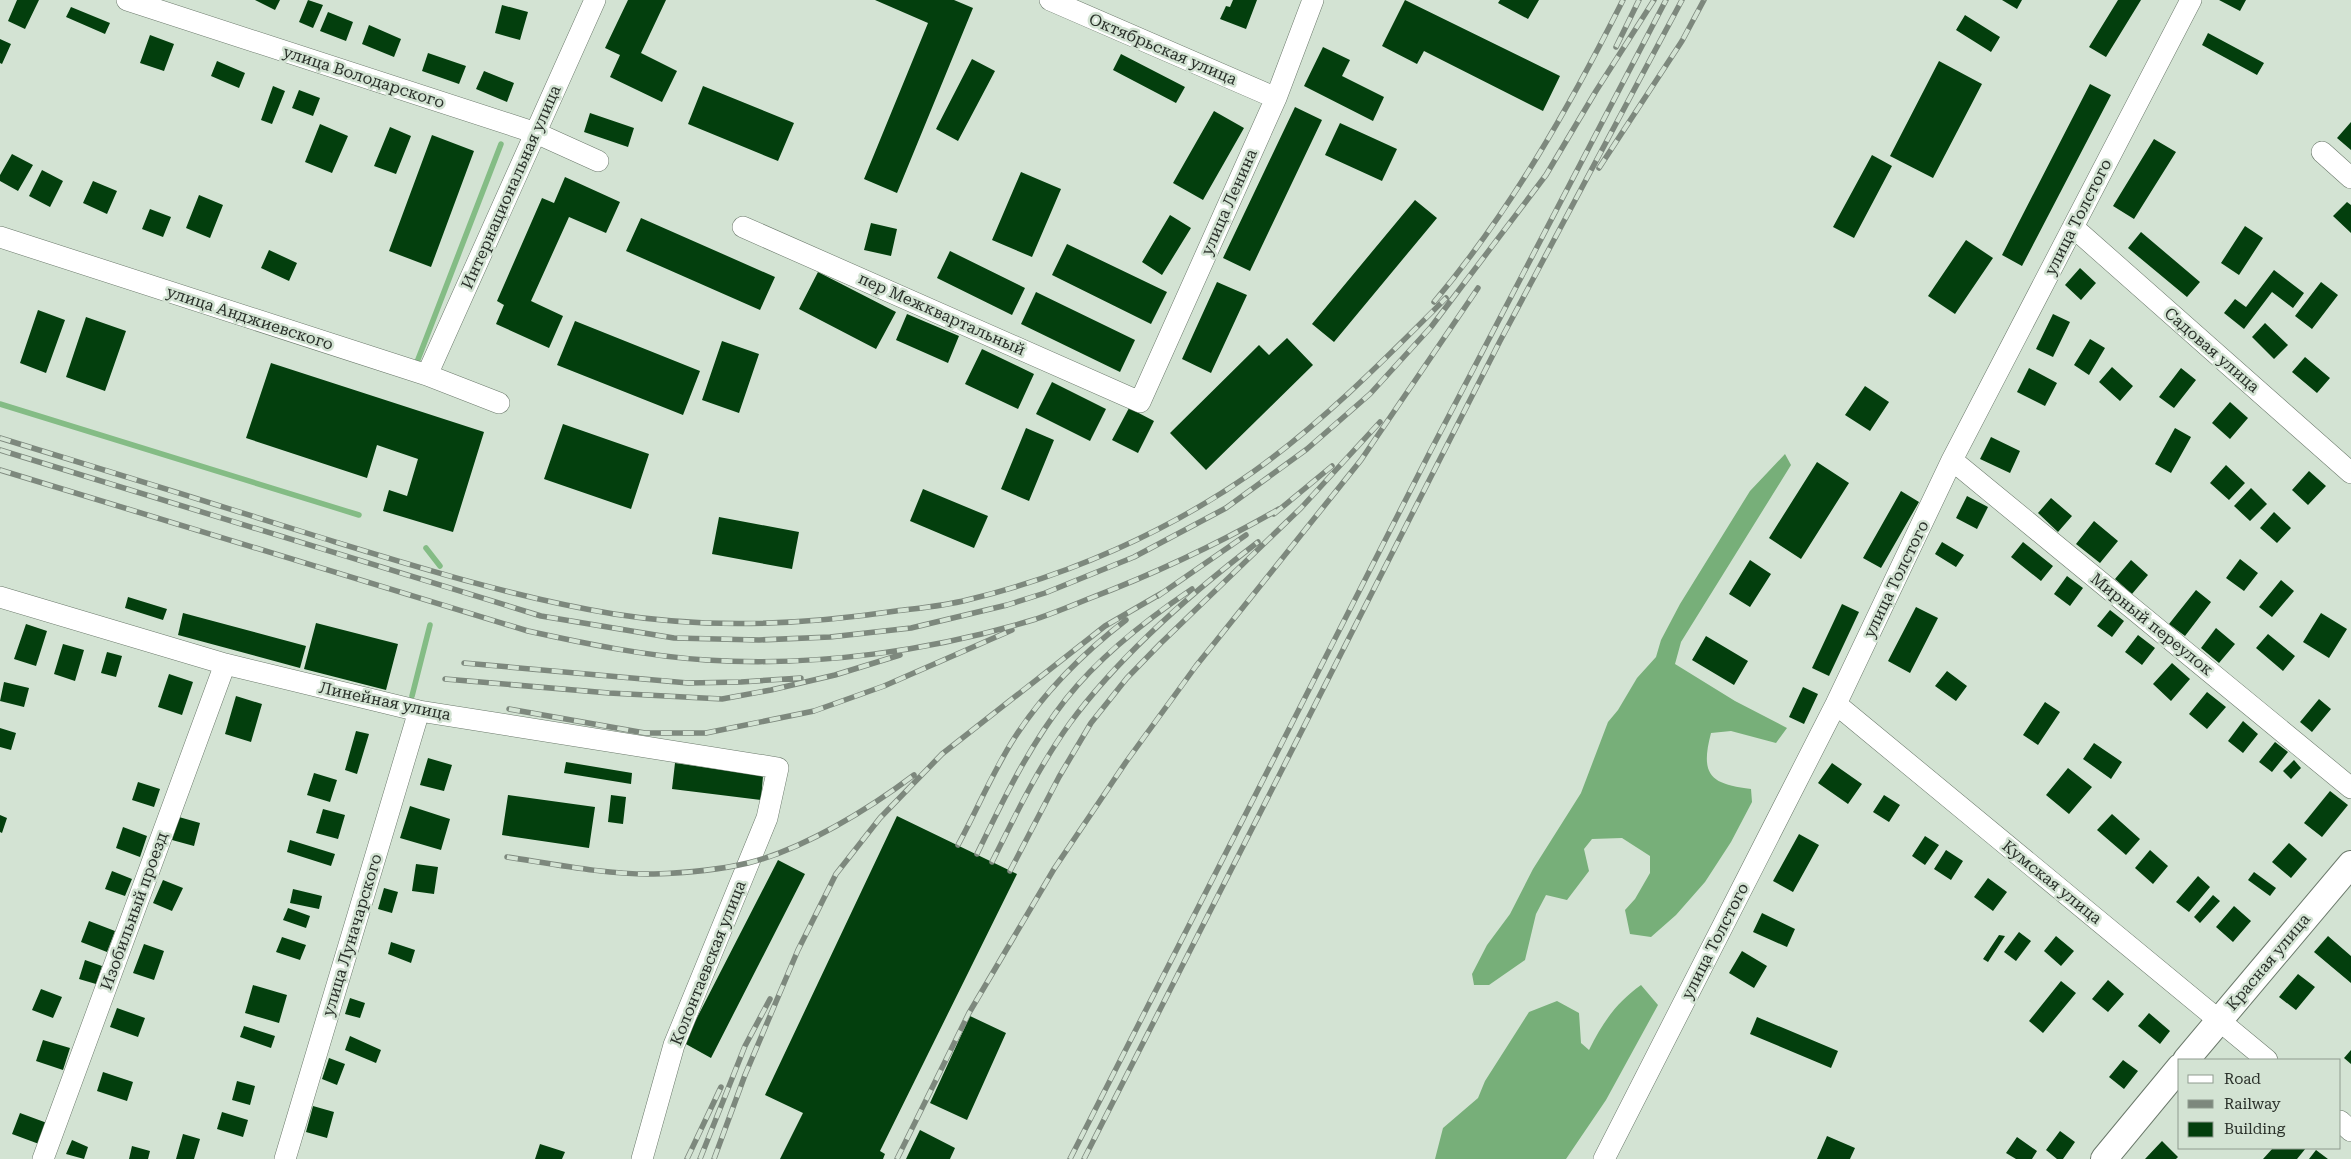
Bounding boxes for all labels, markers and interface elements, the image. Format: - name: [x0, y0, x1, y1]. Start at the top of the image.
- street label: Октябрьская улица: [1086, 9, 1240, 89]
- street label: улица Володарского: [281, 42, 447, 112]
- street label: Интернациональная улица: [457, 82, 565, 292]
- street label: улица Ленина: [1197, 146, 1261, 258]
- street label: улица Толстого: [2040, 156, 2116, 278]
- street label: пер Межквартальный: [856, 269, 1029, 360]
- street label: улица Анджиевского: [164, 282, 336, 354]
- street label: Садовая улица: [2161, 304, 2264, 397]
- street label: улица Толстого: [1859, 517, 1933, 641]
- street label: Мирный переулок: [2087, 569, 2217, 679]
- street label: Линейная улица: [317, 678, 453, 724]
- street label: Изобильный проезд: [97, 829, 171, 993]
- street label: Кумская улица: [1998, 836, 2106, 928]
- street label: улица Луначарского: [318, 851, 386, 1019]
- street label: Колонтаевская улица: [666, 878, 750, 1048]
- street label: улица Толстого: [1677, 880, 1753, 1002]
- street label: Красная улица: [2222, 910, 2314, 1014]
- legend: [2178, 1059, 2341, 1149]
- text: Road: [2224, 1070, 2261, 1088]
- text: Railway: [2224, 1095, 2281, 1113]
- text: Building: [2224, 1120, 2286, 1138]

